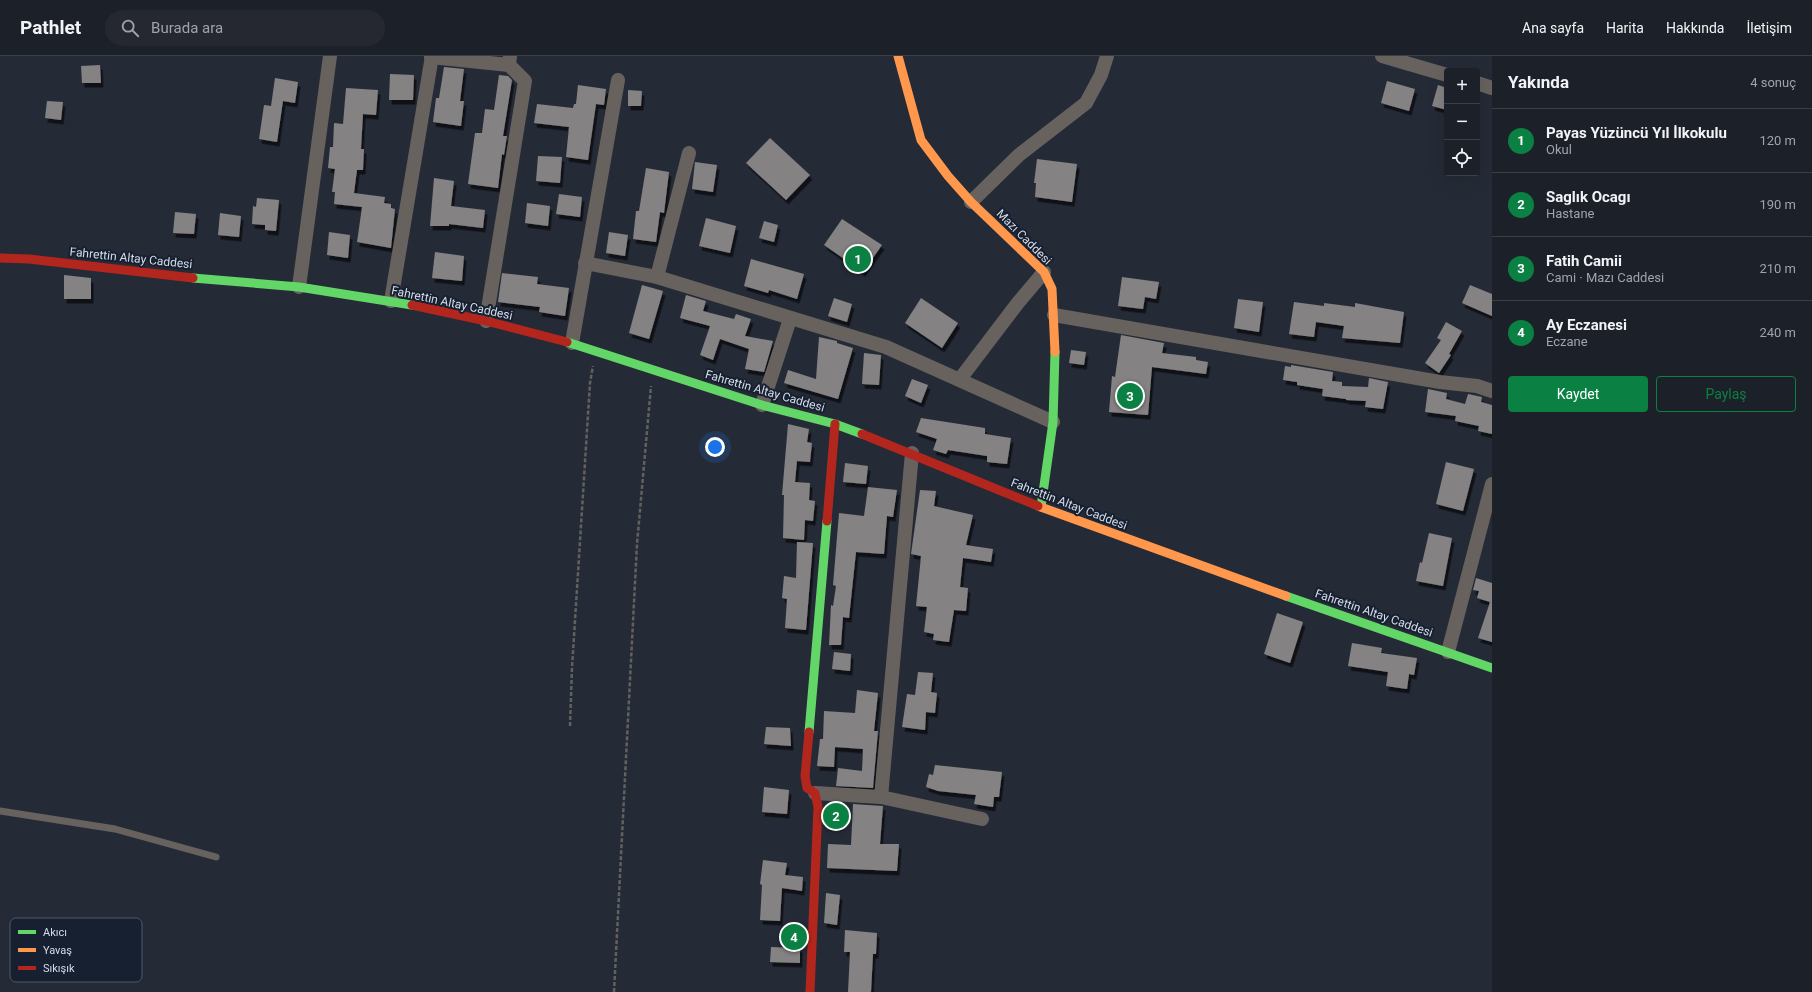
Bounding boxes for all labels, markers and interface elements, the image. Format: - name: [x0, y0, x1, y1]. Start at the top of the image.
- search box: [105, 10, 385, 46]
- text: Pathlet: [20, 16, 81, 39]
- icon: search: [119, 17, 141, 39]
- text: Burada ara: [151, 19, 223, 37]
- text: Ana sayfa: [1522, 20, 1584, 36]
- text: Harita: [1606, 20, 1644, 36]
- text: Hakkında: [1666, 20, 1724, 36]
- text: İletişim: [1746, 20, 1792, 36]
- map controls: [1444, 68, 1480, 176]
- button: +: [1444, 68, 1480, 104]
- text: Yakında: [1508, 72, 1569, 92]
- text: 4 sonuç: [1750, 75, 1796, 90]
- button: −: [1444, 104, 1480, 140]
- text: Payas Yüzüncü Yıl İlkokulu: [1546, 124, 1727, 142]
- text: 1: [1517, 133, 1525, 148]
- text: 120 m: [1759, 133, 1796, 148]
- button: locate: [1444, 140, 1480, 176]
- text: Okul: [1546, 142, 1572, 157]
- text: Saglık Ocagı: [1546, 188, 1631, 206]
- text: 2: [1517, 197, 1525, 212]
- text: 190 m: [1759, 197, 1796, 212]
- text: Hastane: [1546, 206, 1594, 221]
- street label: Mazı Caddesi: [994, 207, 1055, 268]
- pin: 1: [845, 244, 871, 274]
- street label: Fahrettin Altay Caddesi: [69, 245, 193, 271]
- text: Fatih Camii: [1546, 252, 1622, 270]
- text: 3: [1517, 261, 1525, 276]
- text: 210 m: [1759, 261, 1796, 276]
- text: Cami · Mazı Caddesi: [1546, 270, 1664, 285]
- street label: Fahrettin Altay Caddesi: [390, 283, 514, 323]
- text: Ay Eczanesi: [1546, 316, 1627, 334]
- text: 4: [1517, 325, 1525, 340]
- text: 240 m: [1759, 325, 1796, 340]
- text: Eczane: [1546, 334, 1588, 349]
- street label: Fahrettin Altay Caddesi: [704, 367, 826, 415]
- button: Kaydet: [1508, 376, 1648, 412]
- button: Paylaş: [1656, 376, 1796, 412]
- pin: 3: [1117, 381, 1143, 411]
- your location: [705, 437, 725, 457]
- street label: Fahrettin Altay Caddesi: [1009, 475, 1129, 533]
- street label: Fahrettin Altay Caddesi: [1313, 586, 1435, 640]
- pin: 2: [823, 801, 849, 831]
- legend: [10, 918, 142, 982]
- pin: 4: [781, 922, 807, 952]
- text: Akıcı: [43, 926, 67, 939]
- text: Yavaş: [43, 944, 72, 957]
- text: Sıkışık: [43, 962, 75, 975]

